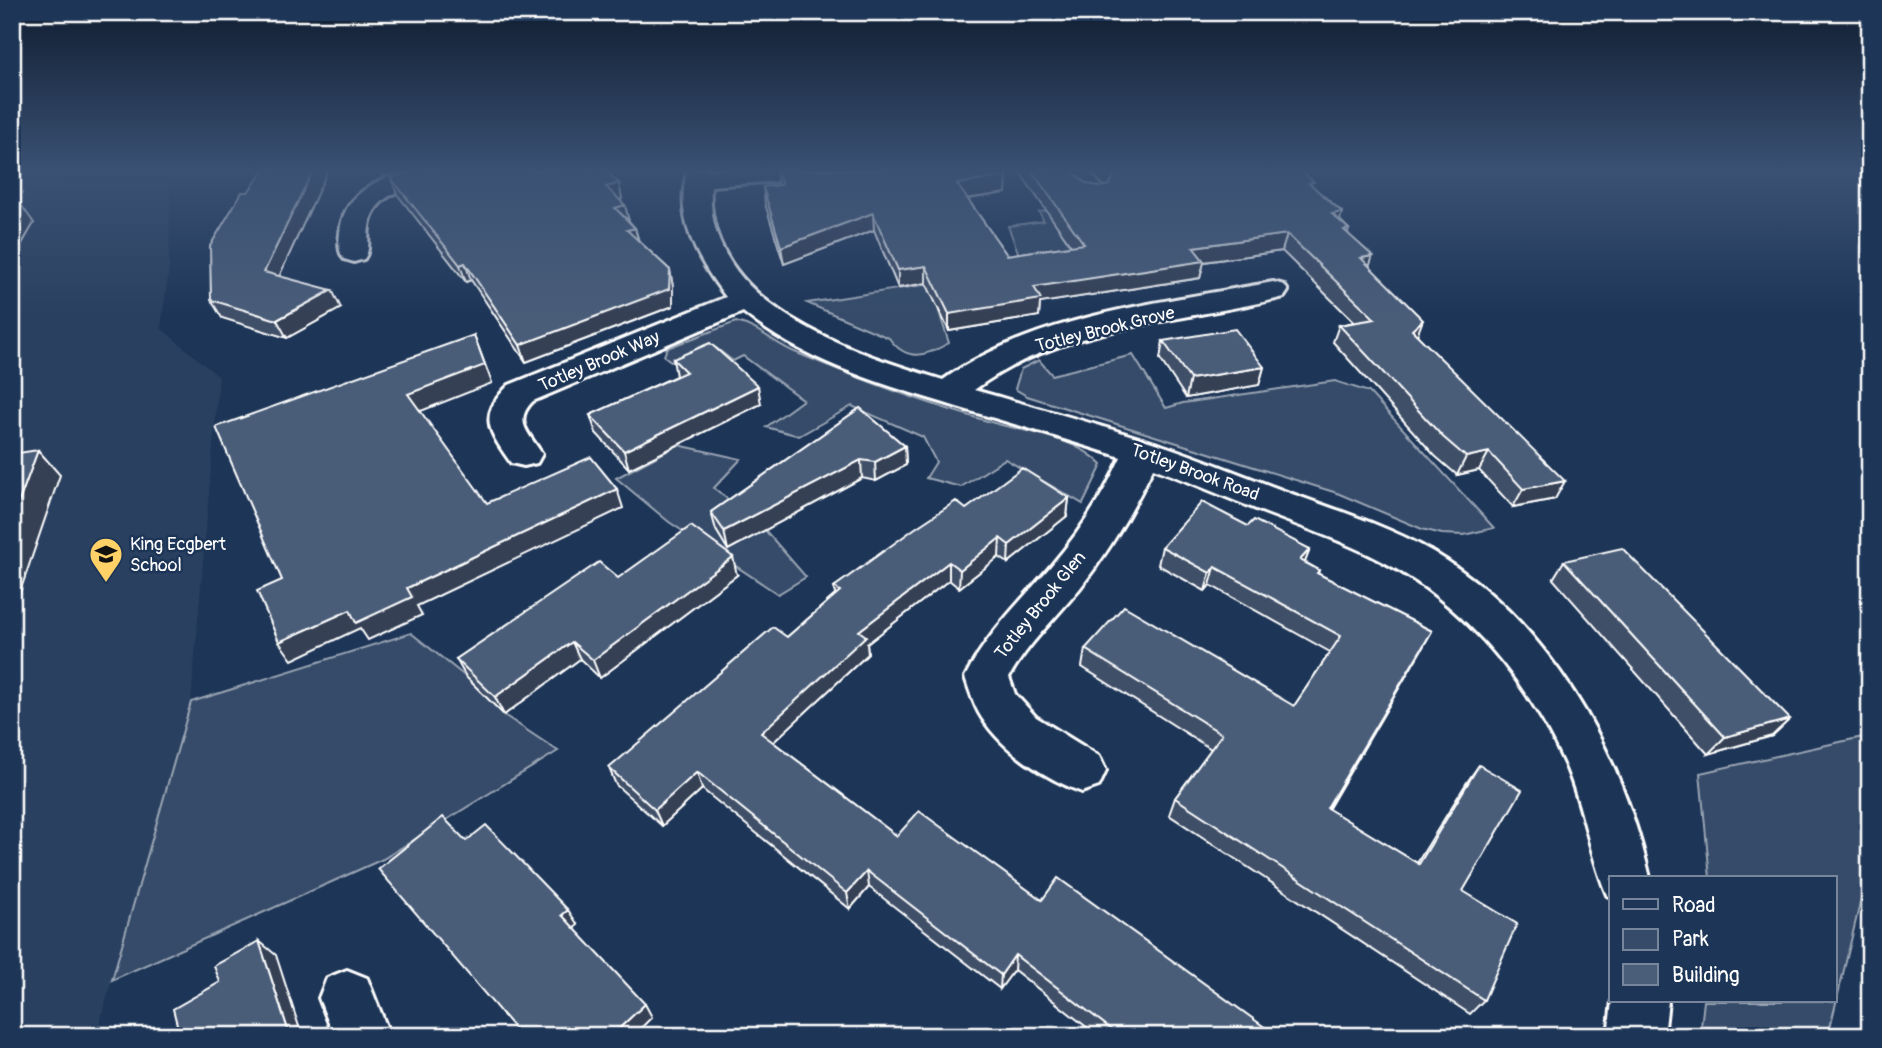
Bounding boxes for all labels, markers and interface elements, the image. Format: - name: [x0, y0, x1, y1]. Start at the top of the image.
- street label: Totley Brook Grove: [1033, 301, 1177, 358]
- street label: Totley Brook Way: [535, 325, 663, 397]
- street label: Totley Brook Road: [1127, 439, 1262, 506]
- place label: King Ecgbert School: [130, 533, 227, 577]
- school or university icon: King Ecgbert School: [87, 535, 125, 584]
- street label: Totley Brook Glen: [990, 547, 1091, 664]
- legend: [1609, 876, 1836, 1002]
- text: Road: [1672, 892, 1716, 919]
- text: Park: [1672, 926, 1709, 953]
- text: Building: [1672, 962, 1739, 989]

